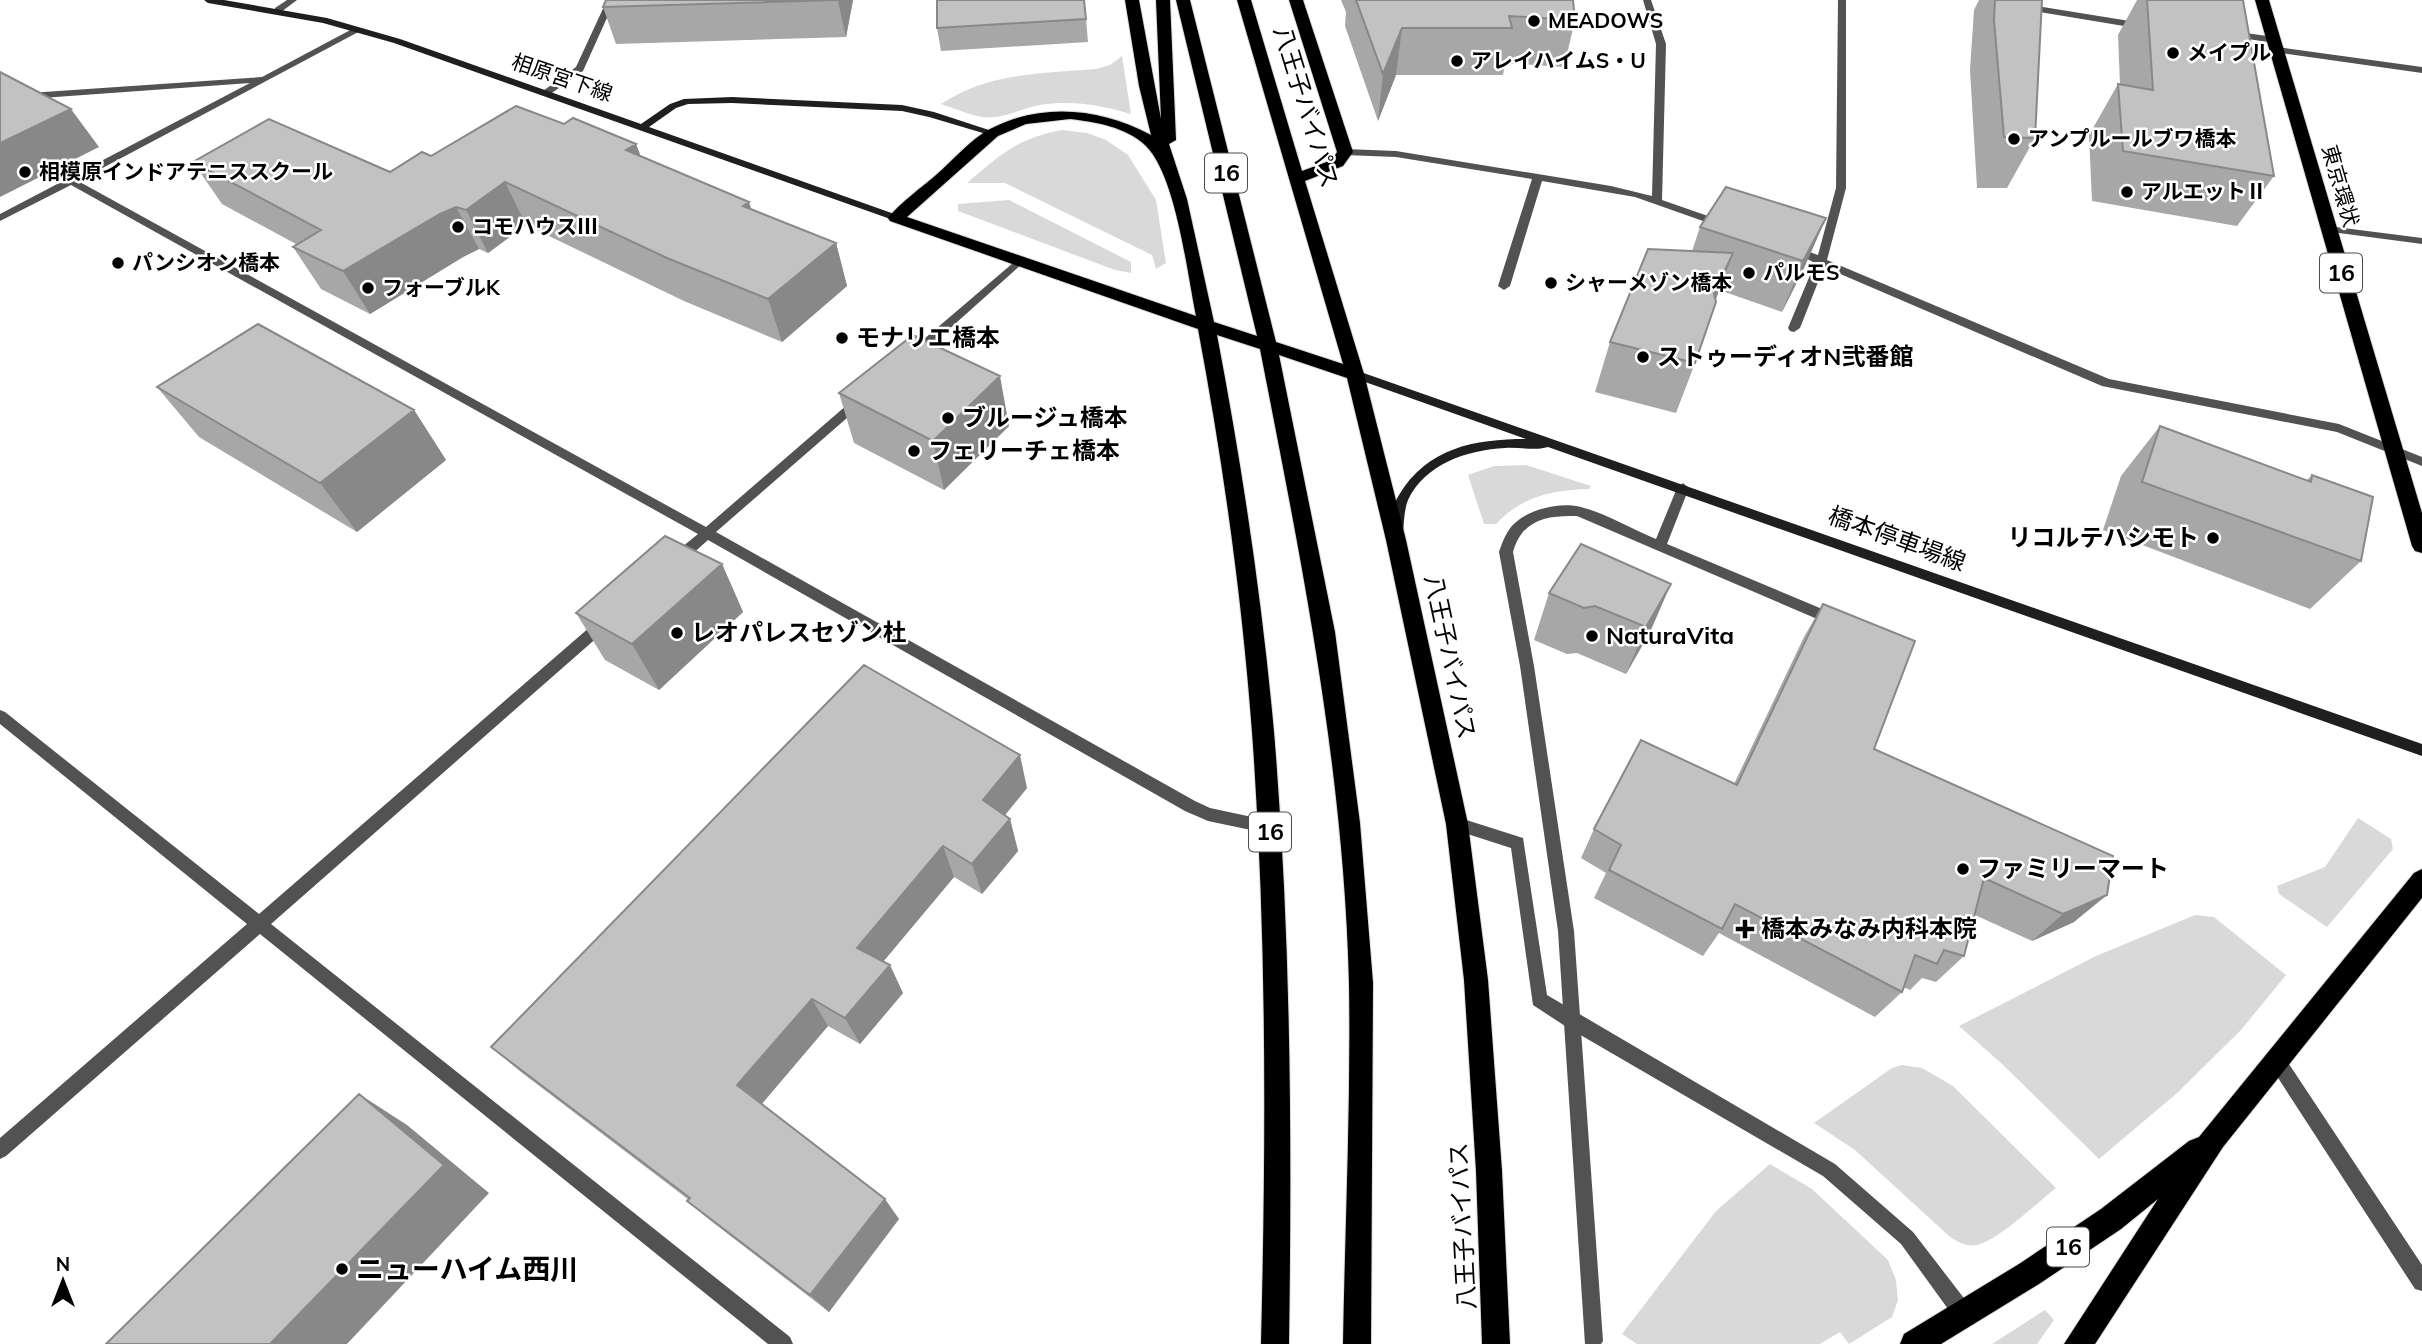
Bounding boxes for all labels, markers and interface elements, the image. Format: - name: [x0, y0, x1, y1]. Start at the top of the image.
- place label: MEADOWS: [1548, 7, 1663, 33]
- marker: MEADOWS: [1526, 13, 1542, 29]
- street label: 八王子バイパス: [1268, 22, 1346, 191]
- place label: メイプル: [2187, 39, 2271, 65]
- marker: メイプル: [2165, 45, 2181, 61]
- place label: アレイハイムS・U: [1471, 47, 1646, 73]
- street label: 相原宮下線: [508, 48, 616, 106]
- marker: アレイハイムS・U: [1449, 53, 1465, 69]
- place label: アンプルールブワ橋本: [2028, 125, 2237, 151]
- marker: アンプルールブワ橋本: [2006, 131, 2022, 147]
- street label: 東京環状: [2317, 142, 2365, 230]
- road number: 16: [1205, 154, 1247, 192]
- place label: 相模原インドアテニススクール: [39, 158, 333, 184]
- marker: 相模原インドアテニススクール: [17, 164, 33, 180]
- place label: アルエットⅡ: [2141, 178, 2267, 204]
- marker: アルエットⅡ: [2119, 184, 2135, 200]
- place label: コモハウスⅢ: [472, 213, 598, 239]
- marker: コモハウスⅢ: [450, 219, 466, 235]
- place label: パンシオン橋本: [132, 249, 280, 275]
- road number: 16: [2320, 254, 2362, 292]
- marker: パンシオン橋本: [110, 255, 126, 271]
- place label: パルモS: [1763, 259, 1840, 285]
- marker: パルモS: [1741, 265, 1757, 281]
- place label: シャーメゾン橋本: [1565, 269, 1732, 295]
- place label: フォーブルK: [382, 274, 501, 300]
- marker: シャーメゾン橋本: [1543, 275, 1559, 291]
- marker: フォーブルK: [360, 280, 376, 296]
- place label: モナリエ橋本: [856, 322, 1000, 352]
- marker: モナリエ橋本: [834, 330, 850, 346]
- place label: ストゥーディオN弐番館: [1657, 341, 1913, 371]
- marker: ストゥーディオN弐番館: [1635, 349, 1651, 365]
- place label: ブルージュ橋本: [962, 402, 1128, 432]
- marker: ブルージュ橋本: [940, 410, 956, 426]
- place label: フェリーチェ橋本: [928, 435, 1120, 465]
- marker: フェリーチェ橋本: [906, 443, 922, 459]
- street label: 橋本停車場線: [1825, 499, 1970, 577]
- place label: リコルテハシモト: [2007, 522, 2199, 552]
- marker: リコルテハシモト: [2205, 530, 2221, 546]
- street label: 八王子バイパス: [1419, 572, 1483, 742]
- place label: レオパレスセゾン杜: [691, 617, 907, 647]
- place label: NaturaVita: [1606, 620, 1734, 650]
- marker: レオパレスセゾン杜: [669, 625, 685, 641]
- marker: NaturaVita: [1584, 628, 1600, 644]
- road number: 16: [1249, 812, 1291, 852]
- place label: ファミリーマート: [1977, 853, 2169, 883]
- marker: ファミリーマート: [1955, 861, 1971, 877]
- place label: 橋本みなみ内科本院: [1761, 913, 1977, 943]
- marker: 橋本みなみ内科本院: [1735, 919, 1755, 939]
- street label: 八王子バイパス: [1443, 1142, 1481, 1310]
- road number: 16: [2047, 1228, 2089, 1266]
- north arrow: [28, 1246, 98, 1316]
- place label: ニューハイム西川: [356, 1251, 578, 1286]
- text: N: [56, 1252, 70, 1276]
- marker: ニューハイム西川: [334, 1261, 350, 1277]

